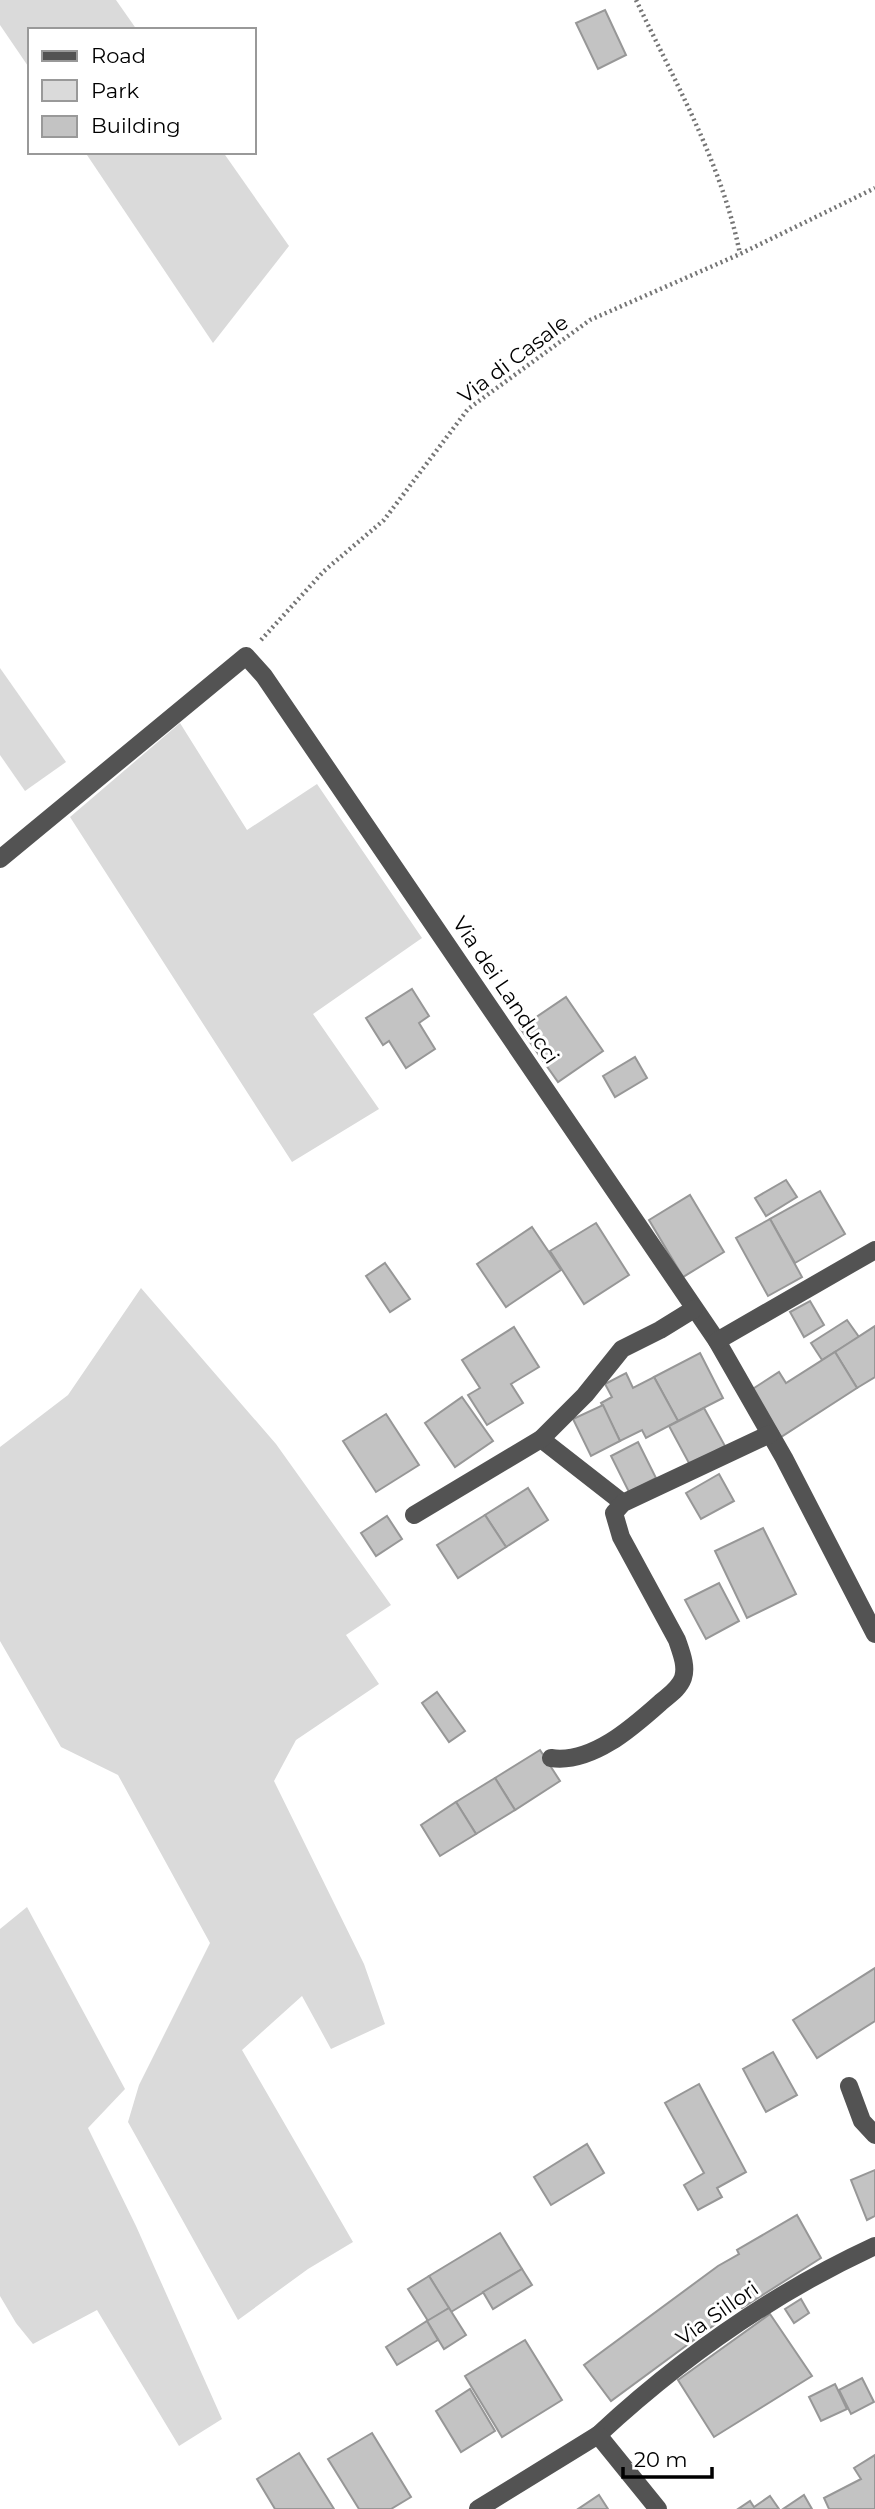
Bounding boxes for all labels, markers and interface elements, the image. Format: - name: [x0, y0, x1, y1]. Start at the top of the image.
- legend: [28, 28, 256, 154]
- text: Road: [91, 43, 146, 68]
- text: Park: [91, 78, 139, 103]
- text: Building: [91, 113, 181, 138]
- street label: Via di Casale: [453, 310, 573, 408]
- street label: Via dei Landucci: [448, 912, 564, 1068]
- street label: Via Sillori: [671, 2276, 763, 2350]
- scale bar: [623, 2436, 712, 2480]
- text: 20 m: [634, 2447, 688, 2472]

